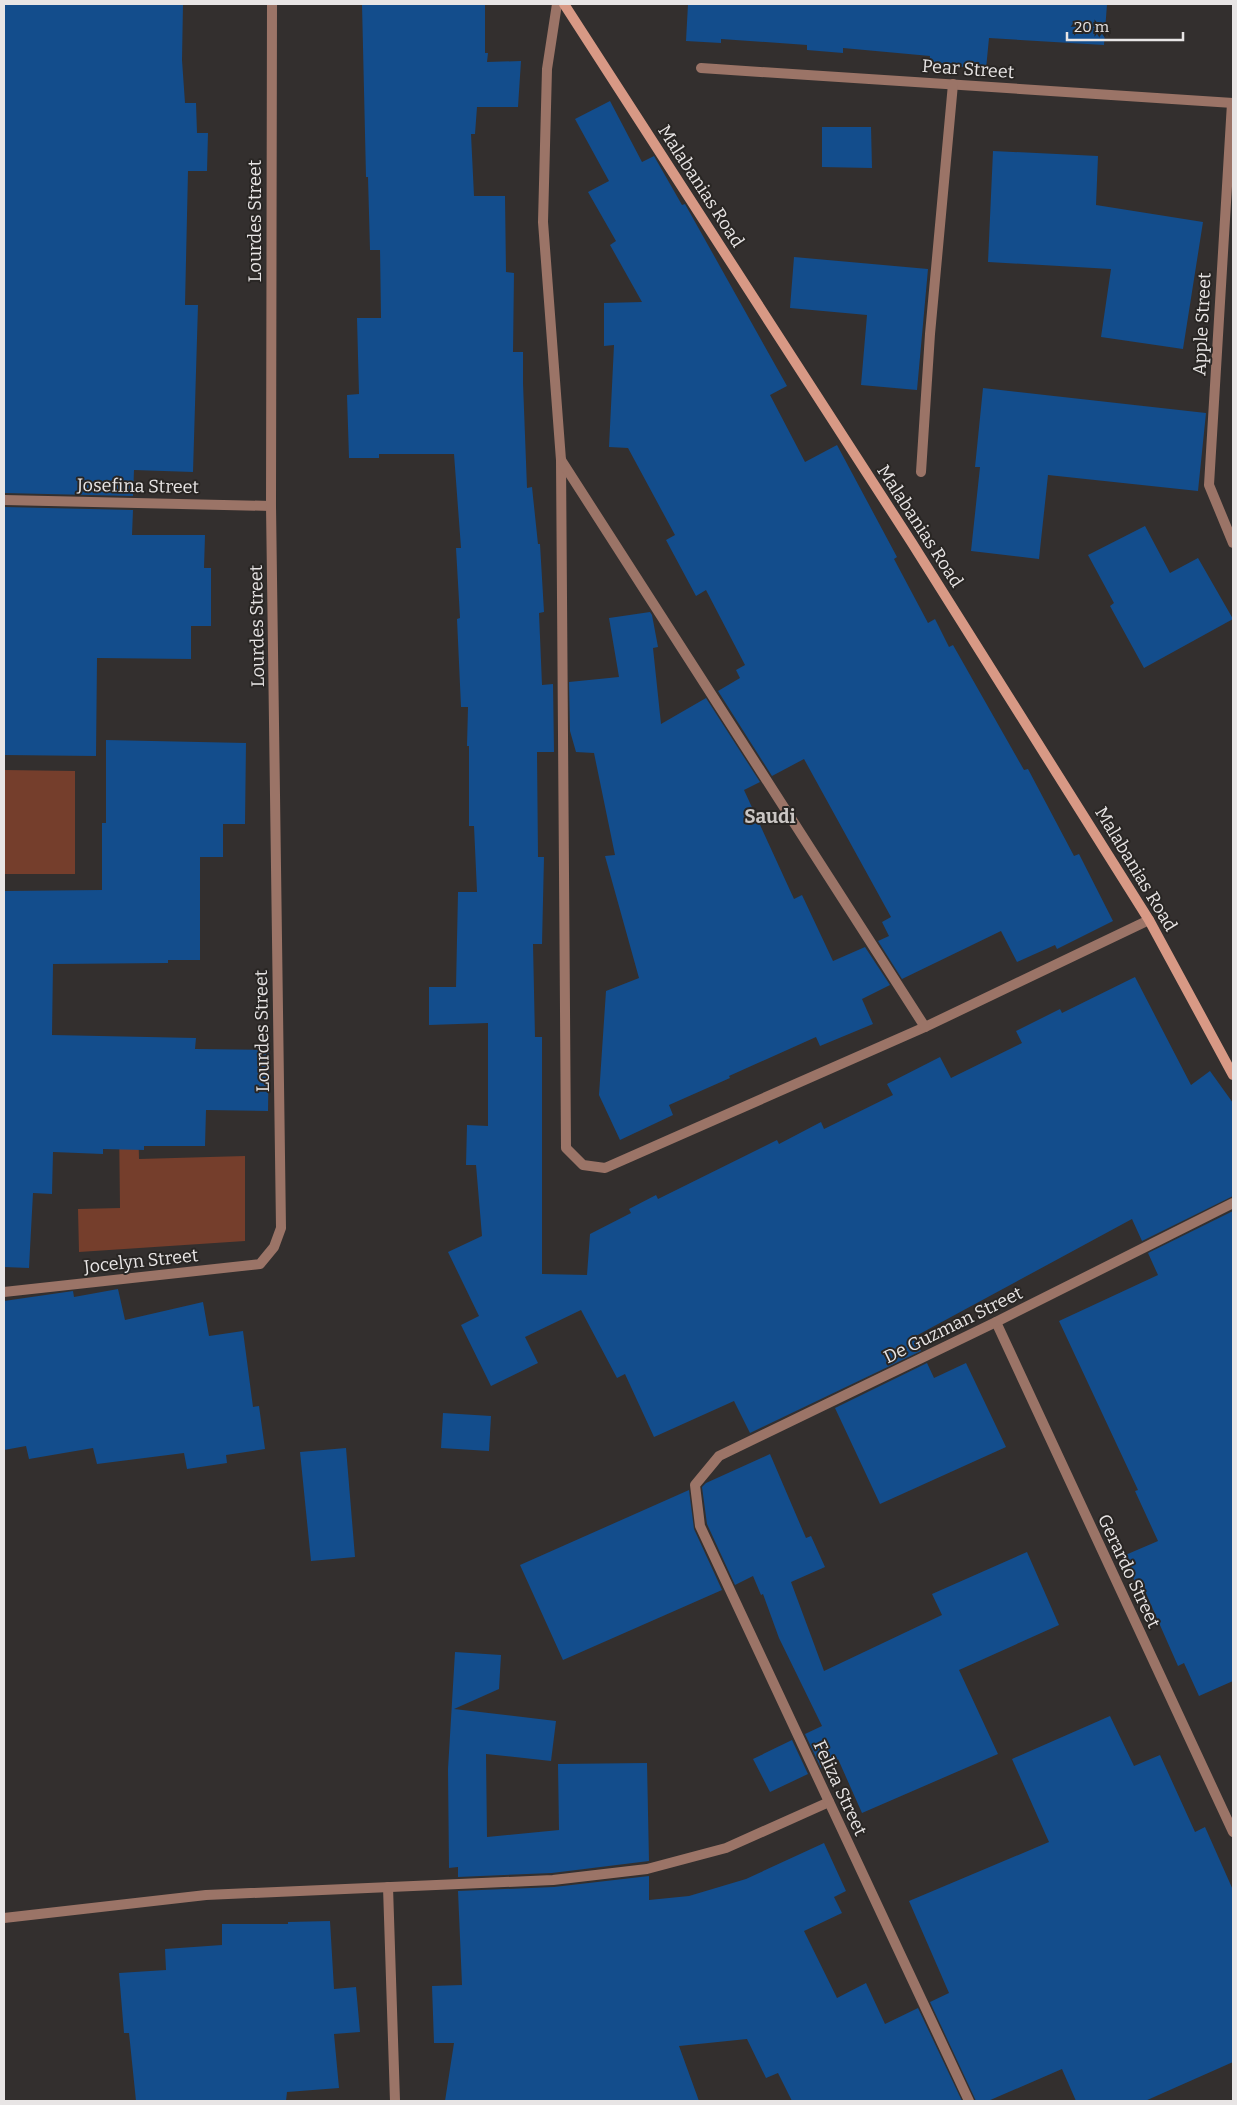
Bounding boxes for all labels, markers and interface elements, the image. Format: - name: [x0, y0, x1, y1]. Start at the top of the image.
- scale bar: [1067, 10, 1183, 42]
- text: 20 m: [1074, 18, 1110, 36]
- street label: Pear Street: [921, 55, 1015, 83]
- street label: Malabanias Road: [653, 121, 749, 252]
- street label: Lourdes Street: [244, 159, 266, 282]
- street label: Apple Street: [1188, 271, 1216, 376]
- street label: Malabanias Road: [872, 461, 968, 592]
- street label: Josefina Street: [76, 474, 200, 498]
- street label: Lourdes Street: [245, 564, 269, 687]
- street label: Malabanias Road: [1090, 803, 1182, 936]
- district label: Saudi: [744, 805, 796, 828]
- street label: Lourdes Street: [250, 969, 274, 1092]
- street label: Jocelyn Street: [82, 1244, 200, 1278]
- street label: De Guzman Street: [880, 1282, 1026, 1368]
- street label: Gerardo Street: [1093, 1510, 1165, 1632]
- street label: Feliza Street: [808, 1737, 872, 1840]

